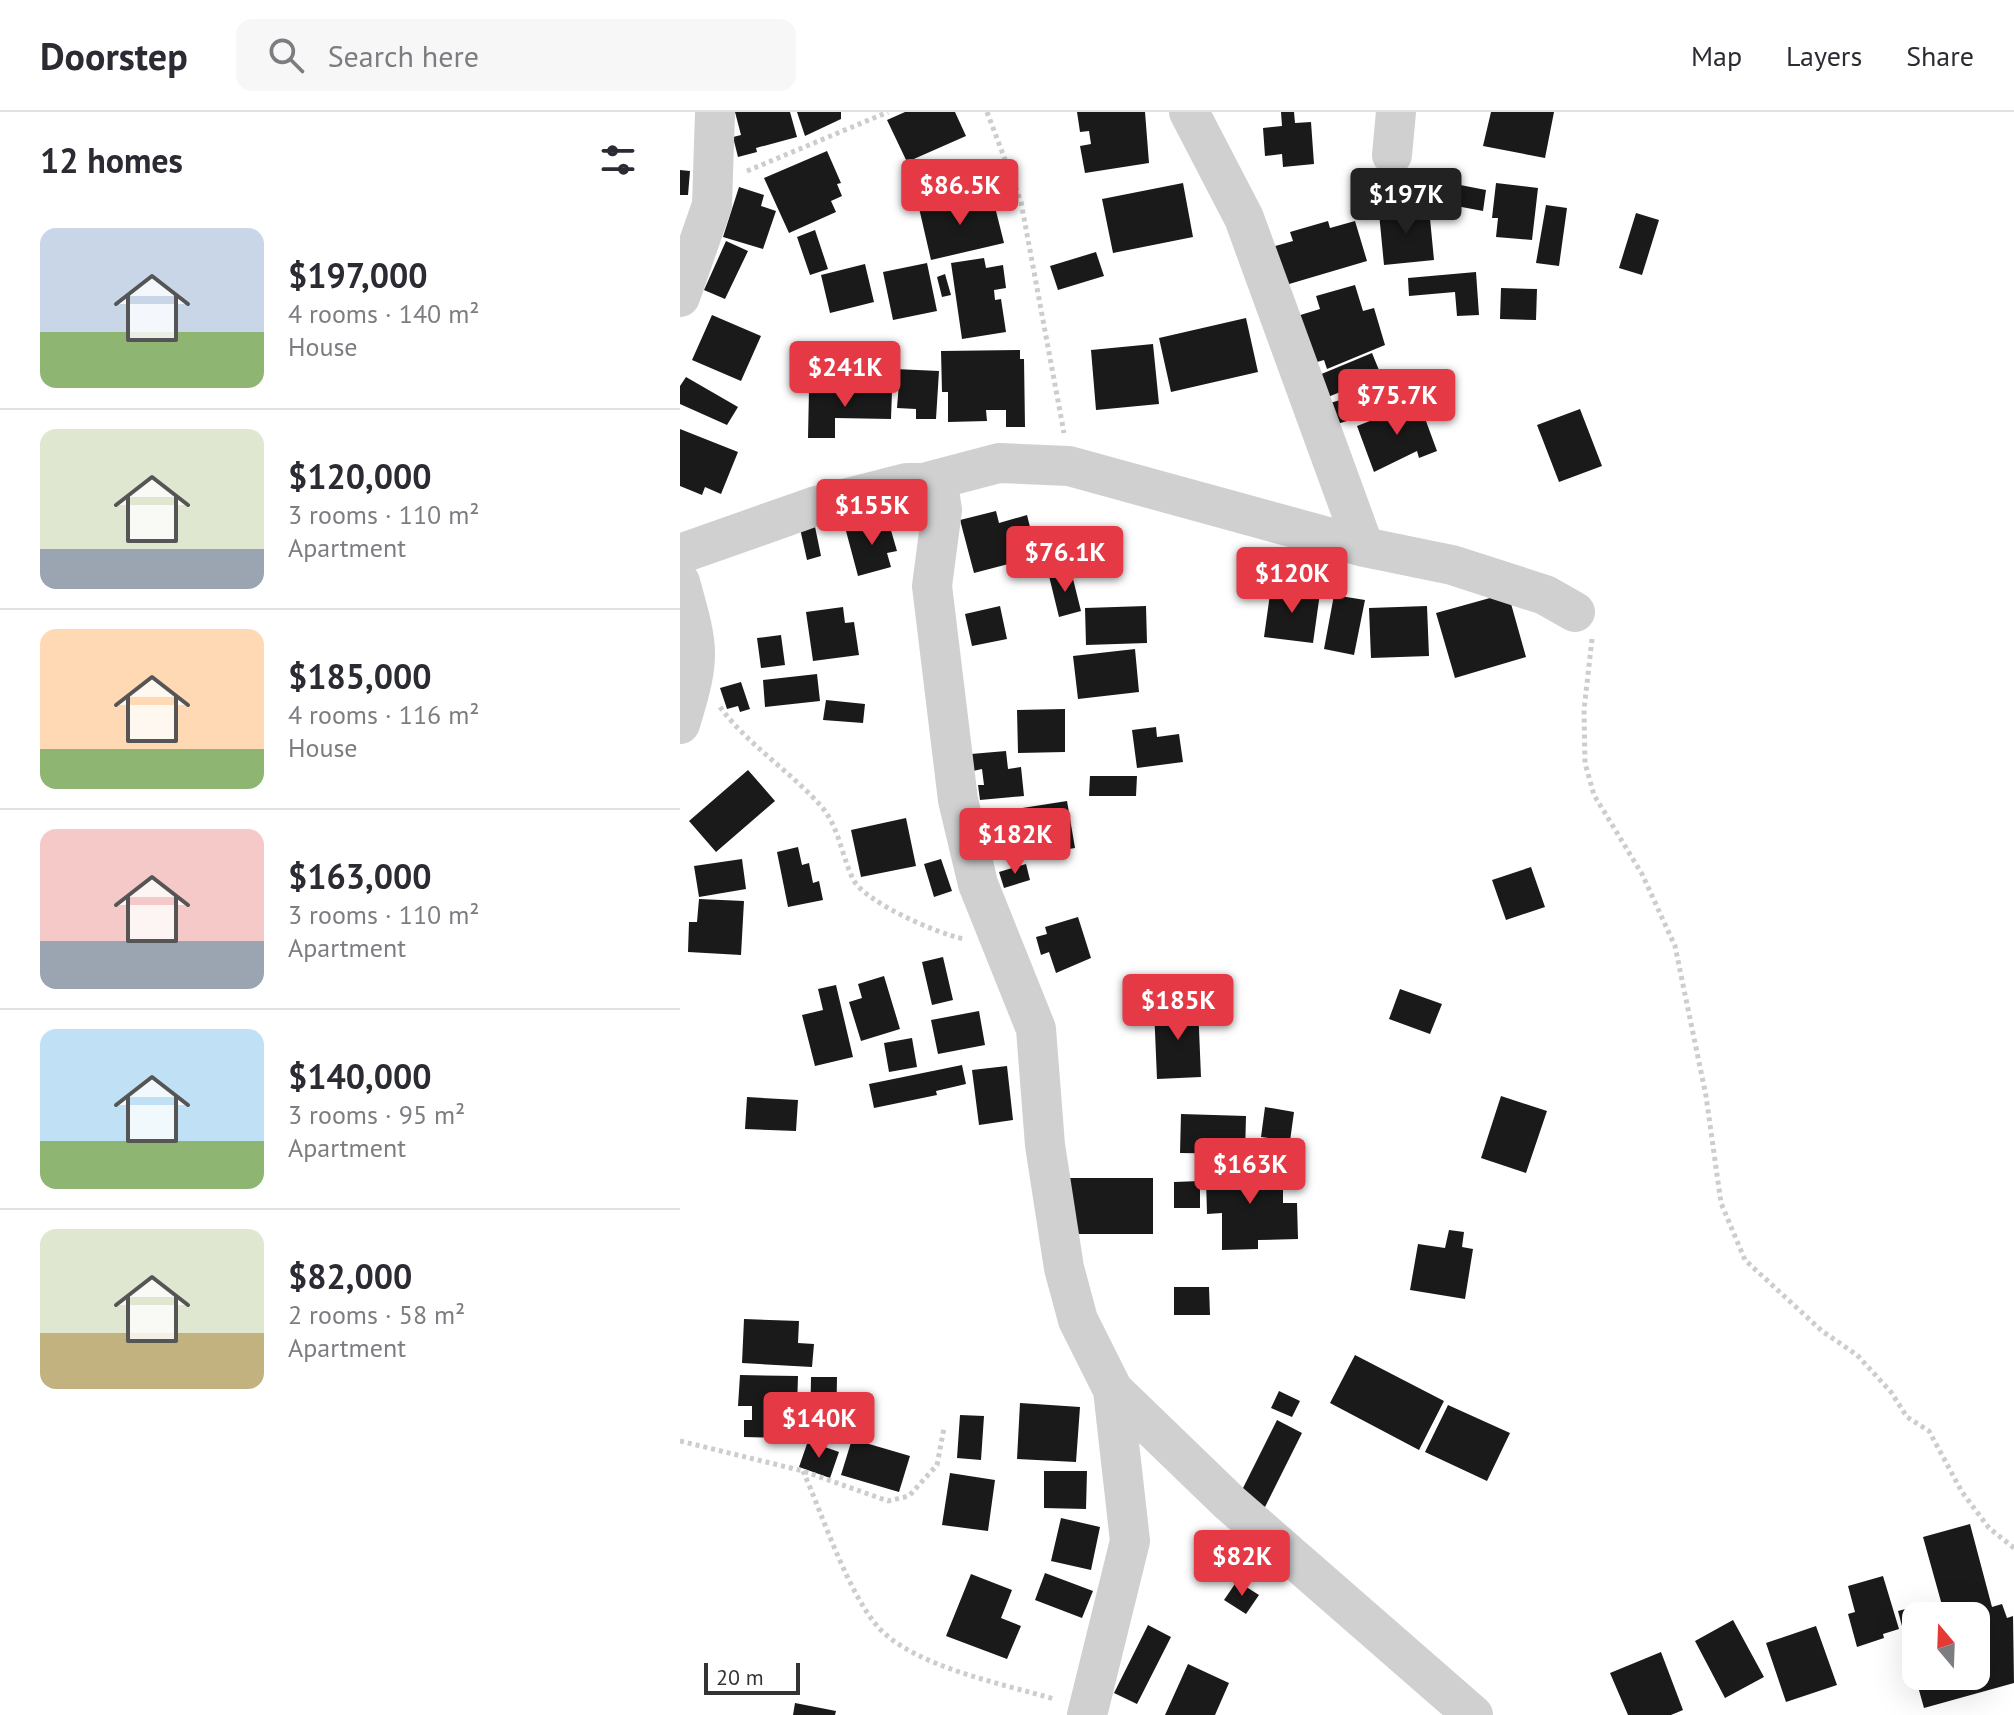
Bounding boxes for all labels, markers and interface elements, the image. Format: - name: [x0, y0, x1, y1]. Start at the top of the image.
- search box: [236, 19, 796, 91]
- text: Doorstep: [40, 31, 188, 80]
- icon: search: [264, 33, 308, 77]
- text: Search here: [328, 36, 479, 75]
- text: Map: [1691, 37, 1742, 74]
- text: Layers: [1786, 37, 1862, 74]
- text: Share: [1906, 37, 1974, 74]
- text: 12 homes: [40, 138, 183, 182]
- icon: filters: [596, 138, 640, 182]
- pin: $86.5K: [895, 159, 1025, 227]
- text: $86.5K: [919, 168, 1001, 201]
- pin: $197K: [1350, 168, 1462, 236]
- text: $197K: [1368, 177, 1444, 210]
- text: $197,000: [288, 253, 427, 297]
- icon: home: [104, 260, 200, 356]
- text: 4 rooms · 140 m²: [288, 297, 480, 330]
- text: House: [288, 330, 358, 363]
- pin: $241K: [789, 341, 901, 409]
- text: $241K: [807, 350, 883, 383]
- pin: $75.7K: [1332, 369, 1462, 437]
- text: $75.7K: [1356, 378, 1438, 411]
- text: $120,000: [288, 454, 432, 498]
- icon: home: [104, 461, 200, 557]
- pin: $155K: [816, 479, 928, 547]
- text: $155K: [834, 488, 910, 521]
- text: 3 rooms · 110 m²: [288, 498, 480, 531]
- pin: $76.1K: [1000, 526, 1130, 594]
- text: Apartment: [288, 531, 406, 564]
- text: $76.1K: [1024, 535, 1106, 568]
- pin: $120K: [1236, 547, 1348, 615]
- text: $120K: [1254, 556, 1330, 589]
- text: $185,000: [288, 654, 432, 698]
- icon: home: [104, 661, 200, 757]
- text: 4 rooms · 116 m²: [288, 698, 480, 731]
- text: House: [288, 731, 358, 764]
- pin: $182K: [959, 808, 1071, 876]
- text: $182K: [977, 817, 1053, 850]
- text: $163,000: [288, 854, 432, 898]
- icon: home: [104, 861, 200, 957]
- text: 3 rooms · 110 m²: [288, 898, 480, 931]
- text: Apartment: [288, 931, 406, 964]
- pin: $185K: [1122, 974, 1234, 1042]
- text: $185K: [1140, 983, 1216, 1016]
- text: $140,000: [288, 1054, 432, 1098]
- icon: home: [104, 1061, 200, 1157]
- text: 3 rooms · 95 m²: [288, 1098, 465, 1131]
- text: Apartment: [288, 1131, 406, 1164]
- pin: $163K: [1194, 1138, 1306, 1206]
- text: $163K: [1212, 1147, 1288, 1180]
- text: $82,000: [288, 1254, 412, 1298]
- icon: home: [104, 1261, 200, 1357]
- text: 2 rooms · 58 m²: [288, 1298, 465, 1331]
- text: Apartment: [288, 1331, 406, 1364]
- pin: $140K: [763, 1392, 875, 1460]
- text: $140K: [781, 1401, 857, 1434]
- pin: $82K: [1195, 1530, 1289, 1598]
- text: $82K: [1212, 1539, 1272, 1572]
- north arrow: [1902, 1602, 1990, 1690]
- map controls: [1902, 1602, 1990, 1690]
- scale bar: [704, 1659, 800, 1695]
- text: 20 m: [716, 1663, 764, 1691]

